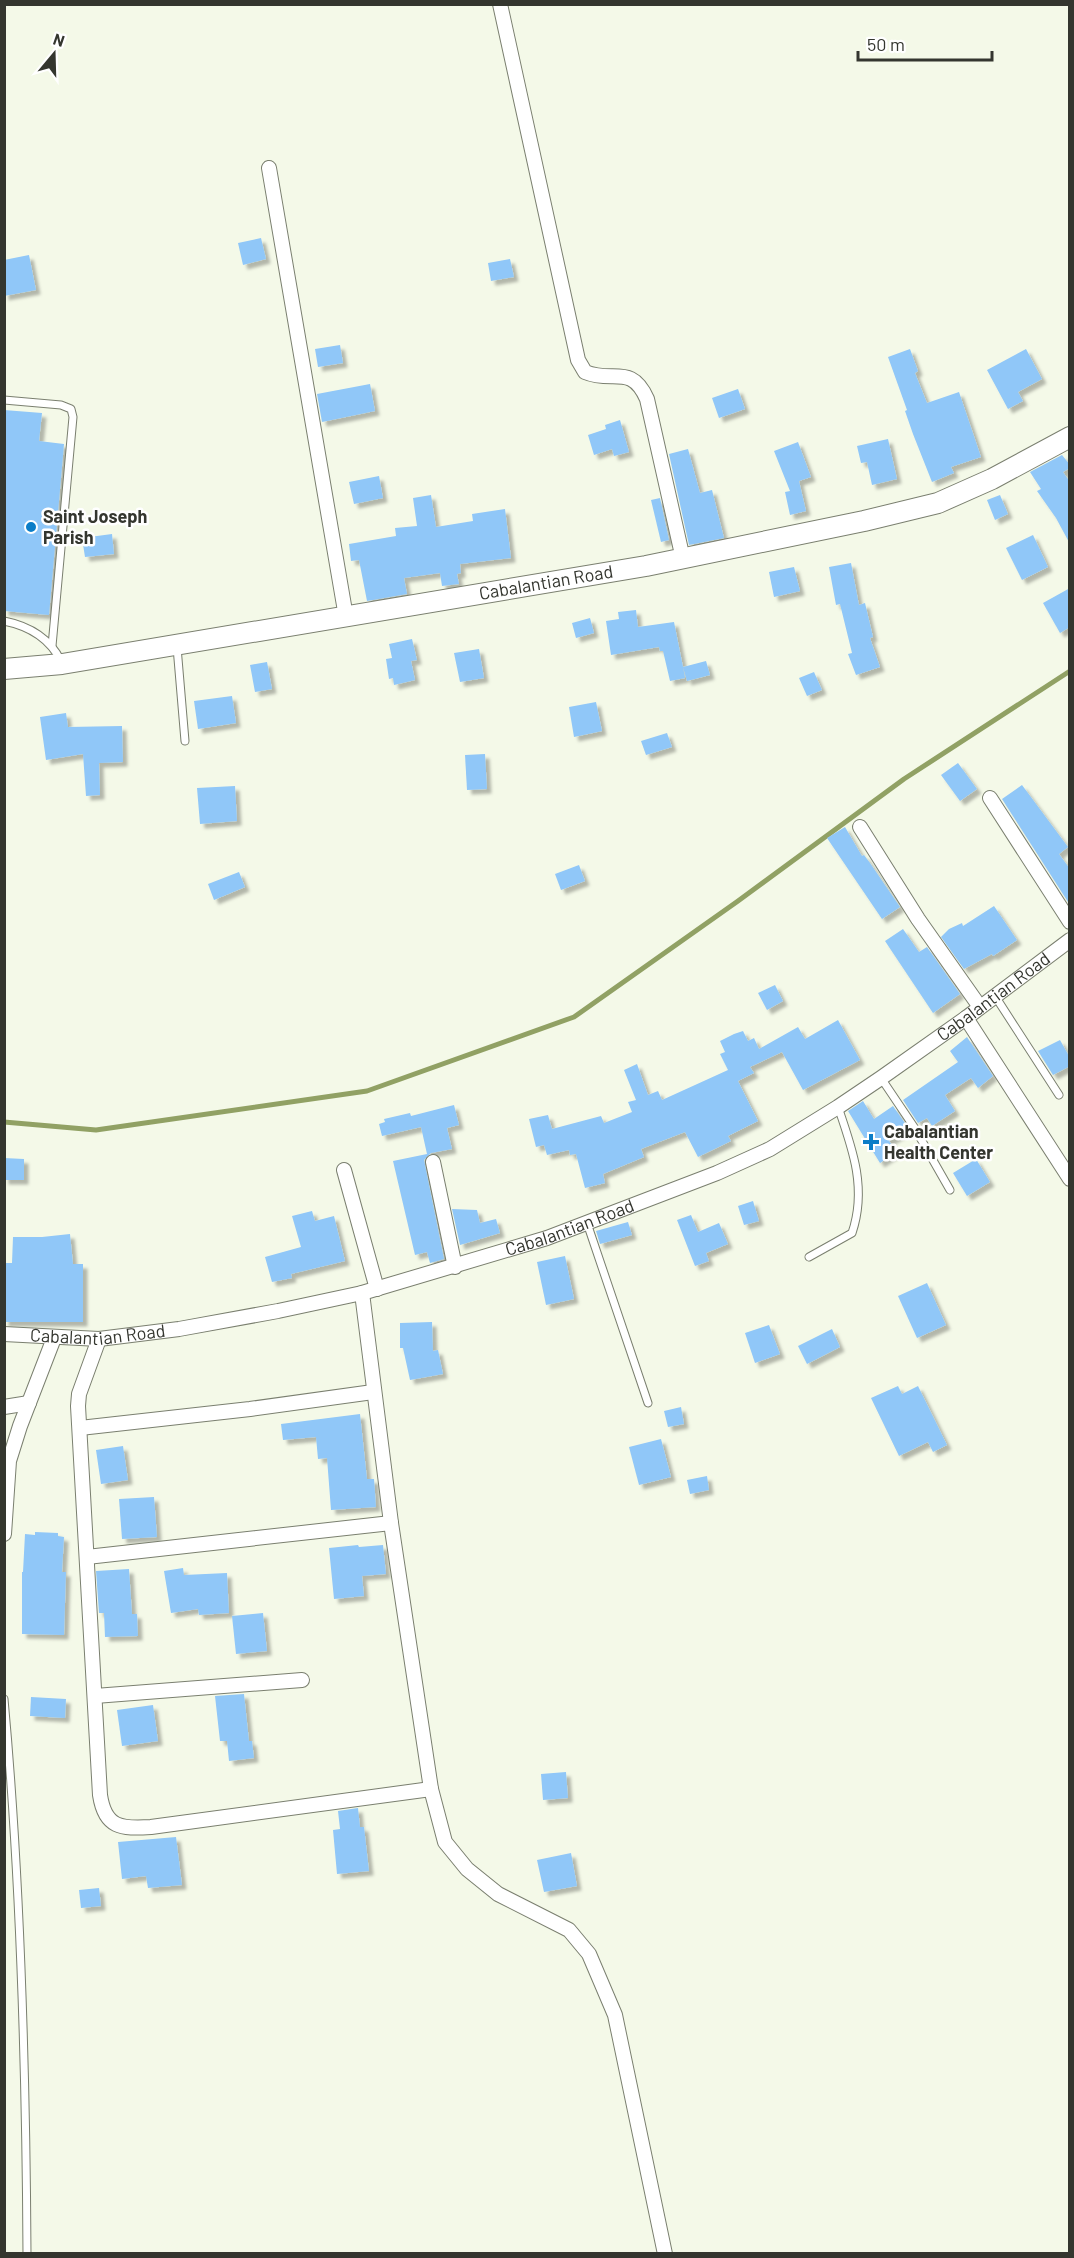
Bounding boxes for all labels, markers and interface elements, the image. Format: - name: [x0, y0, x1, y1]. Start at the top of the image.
- north arrow: [24, 24, 84, 84]
- scale bar: [858, 24, 992, 62]
- text: N: [51, 29, 67, 50]
- text: 50 m: [867, 33, 905, 55]
- place label: Saint Joseph Parish: [43, 505, 147, 548]
- marker: Saint Joseph Parish: [24, 520, 38, 534]
- street label: Cabalantian Road: [477, 560, 615, 604]
- street label: Cabalantian Road: [932, 947, 1054, 1045]
- place label: Cabalantian Health Center: [884, 1120, 993, 1163]
- marker: Cabalantian Health Center: [862, 1133, 880, 1151]
- street label: Cabalantian Road: [502, 1194, 637, 1260]
- street label: Cabalantian Road: [30, 1319, 166, 1349]

